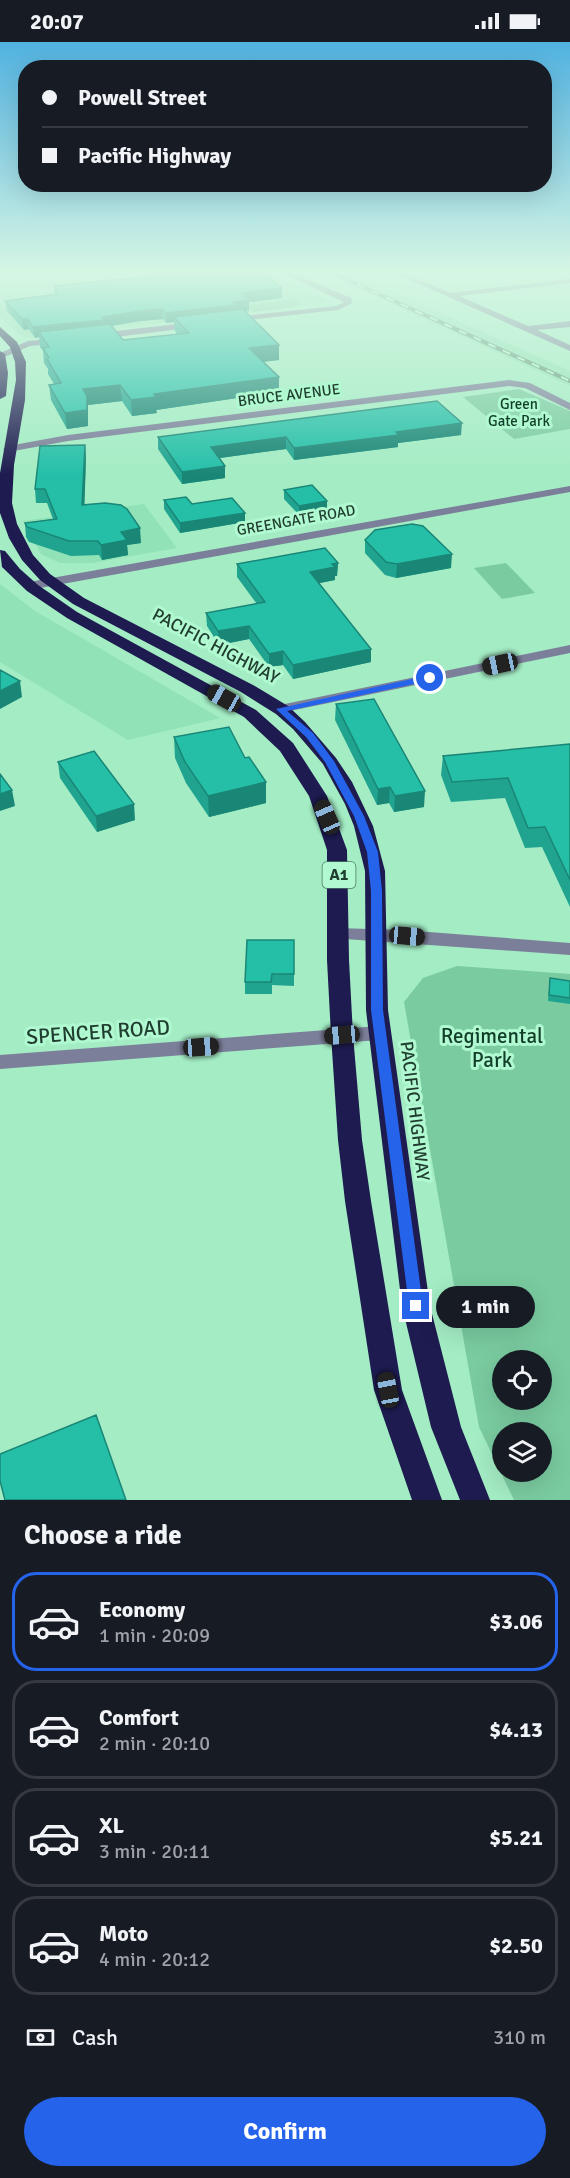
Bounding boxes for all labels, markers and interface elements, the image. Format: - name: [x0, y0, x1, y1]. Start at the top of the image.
- text: 20:07: [30, 8, 84, 35]
- text: Powell Street: [78, 84, 207, 111]
- text: Pacific Highway: [78, 142, 231, 169]
- street label: BRUCE AVENUE: [237, 380, 341, 410]
- park label: Green Gate Park: [488, 395, 550, 430]
- street label: GREENGATE ROAD: [235, 501, 357, 539]
- street label: PACIFIC HIGHWAY: [149, 603, 283, 689]
- car: [481, 651, 519, 677]
- route start: [416, 664, 443, 691]
- car: [204, 681, 244, 715]
- car: [311, 797, 343, 837]
- road number: A1: [322, 862, 356, 888]
- car: [388, 925, 426, 947]
- street label: SPENCER ROAD: [25, 1014, 171, 1050]
- park label: Regimental Park: [441, 1023, 543, 1073]
- car: [323, 1024, 361, 1046]
- car: [182, 1037, 220, 1057]
- street label: PACIFIC HIGHWAY: [396, 1040, 434, 1182]
- callout: 1 min: [437, 1285, 536, 1327]
- route end: [402, 1292, 429, 1319]
- text: 1 min: [461, 1294, 510, 1319]
- map controls: [492, 1350, 552, 1482]
- button: locate: [492, 1350, 552, 1410]
- car: [376, 1371, 400, 1409]
- button: layers: [492, 1422, 552, 1482]
- text: Choose a ride: [24, 1519, 182, 1552]
- icon: car: [27, 1595, 81, 1649]
- text: Economy: [99, 1596, 185, 1623]
- text: $3.06: [489, 1608, 543, 1635]
- text: 1 min · 20:09: [99, 1623, 210, 1648]
- icon: car: [27, 1703, 81, 1757]
- text: Comfort: [99, 1704, 179, 1731]
- text: $4.13: [489, 1716, 543, 1743]
- text: 2 min · 20:10: [99, 1731, 210, 1756]
- icon: car: [27, 1811, 81, 1865]
- text: XL: [99, 1812, 124, 1839]
- text: $5.21: [489, 1824, 543, 1851]
- text: 3 min · 20:11: [99, 1839, 210, 1864]
- icon: car: [27, 1919, 81, 1973]
- text: Moto: [99, 1920, 148, 1947]
- text: $2.50: [489, 1932, 543, 1959]
- text: 4 min · 20:12: [99, 1947, 210, 1972]
- icon: cash: [24, 2021, 57, 2054]
- text: Cash: [72, 2024, 118, 2051]
- text: 310 m: [493, 2025, 546, 2050]
- button: Confirm: [24, 2097, 546, 2166]

